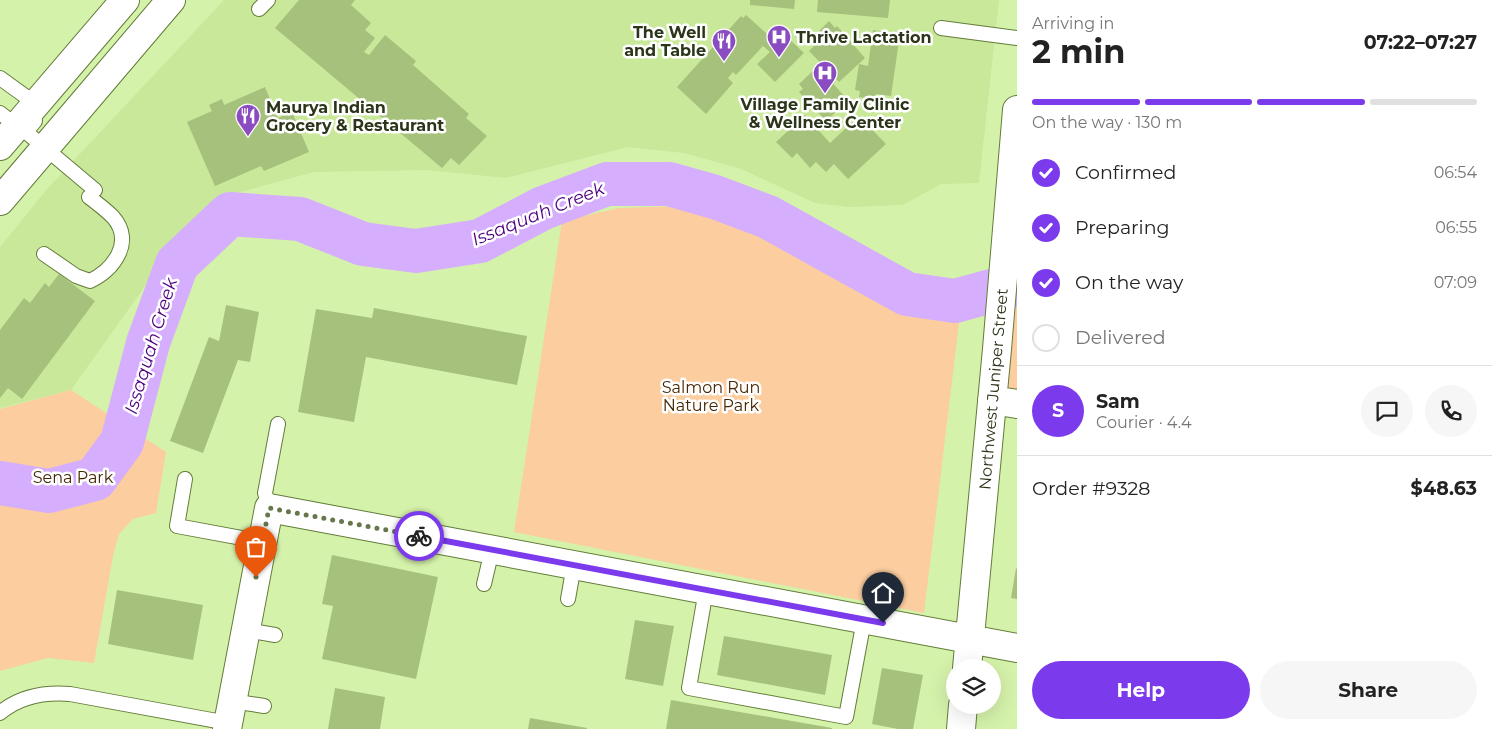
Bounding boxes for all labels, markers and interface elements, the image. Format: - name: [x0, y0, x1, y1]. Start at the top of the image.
- text: Arriving in: [1032, 14, 1114, 33]
- place label: The Well and Table: [624, 23, 706, 60]
- hospital icon: Thrive Lactation: [766, 24, 792, 58]
- restaurant icon: The Well and Table: [711, 28, 737, 62]
- place label: Thrive Lactation: [796, 28, 932, 47]
- text: 07:22–07:27: [1364, 31, 1477, 54]
- text: 2 min: [1032, 32, 1125, 71]
- hospital icon: Village Family Clinic & Wellness Center: [812, 60, 838, 94]
- place label: Village Family Clinic & Wellness Center: [740, 95, 910, 132]
- place label: Maurya Indian Grocery & Restaurant: [266, 98, 444, 135]
- restaurant icon: Maurya Indian Grocery & Restaurant: [235, 103, 261, 137]
- text: On the way · 130 m: [1032, 113, 1182, 132]
- icon: check: [1032, 159, 1060, 187]
- text: Confirmed: [1075, 161, 1176, 184]
- text: 06:54: [1434, 163, 1477, 182]
- water label: Issaquah Creek: [469, 177, 609, 251]
- icon: check: [1032, 214, 1060, 242]
- text: Preparing: [1075, 216, 1170, 239]
- text: 06:55: [1435, 218, 1477, 237]
- icon: check: [1032, 269, 1060, 297]
- text: On the way: [1075, 271, 1183, 294]
- text: 07:09: [1434, 273, 1477, 292]
- water label: Issaquah Creek: [120, 274, 183, 417]
- street label: Northwest Juniper Street: [975, 287, 1012, 491]
- text: Delivered: [1075, 326, 1166, 349]
- park label: Salmon Run Nature Park: [662, 378, 760, 415]
- button: chat: [1361, 385, 1413, 437]
- button: phone: [1425, 385, 1477, 437]
- text: Sam: [1096, 390, 1140, 413]
- text: S: [1052, 399, 1064, 422]
- text: Courier · 4.4: [1096, 413, 1192, 432]
- park label: Sena Park: [33, 468, 114, 487]
- text: Order #9328: [1032, 477, 1150, 500]
- text: $48.63: [1411, 477, 1477, 500]
- courier: [394, 511, 444, 561]
- icon: bike: [405, 522, 433, 550]
- pin: [235, 526, 277, 577]
- icon: bag: [242, 533, 270, 561]
- pin: [862, 572, 904, 623]
- icon: home: [869, 579, 897, 607]
- map controls: [946, 659, 1001, 714]
- button: layers: [946, 659, 1001, 714]
- button: Help: [1032, 661, 1250, 719]
- button: Share: [1260, 661, 1477, 719]

